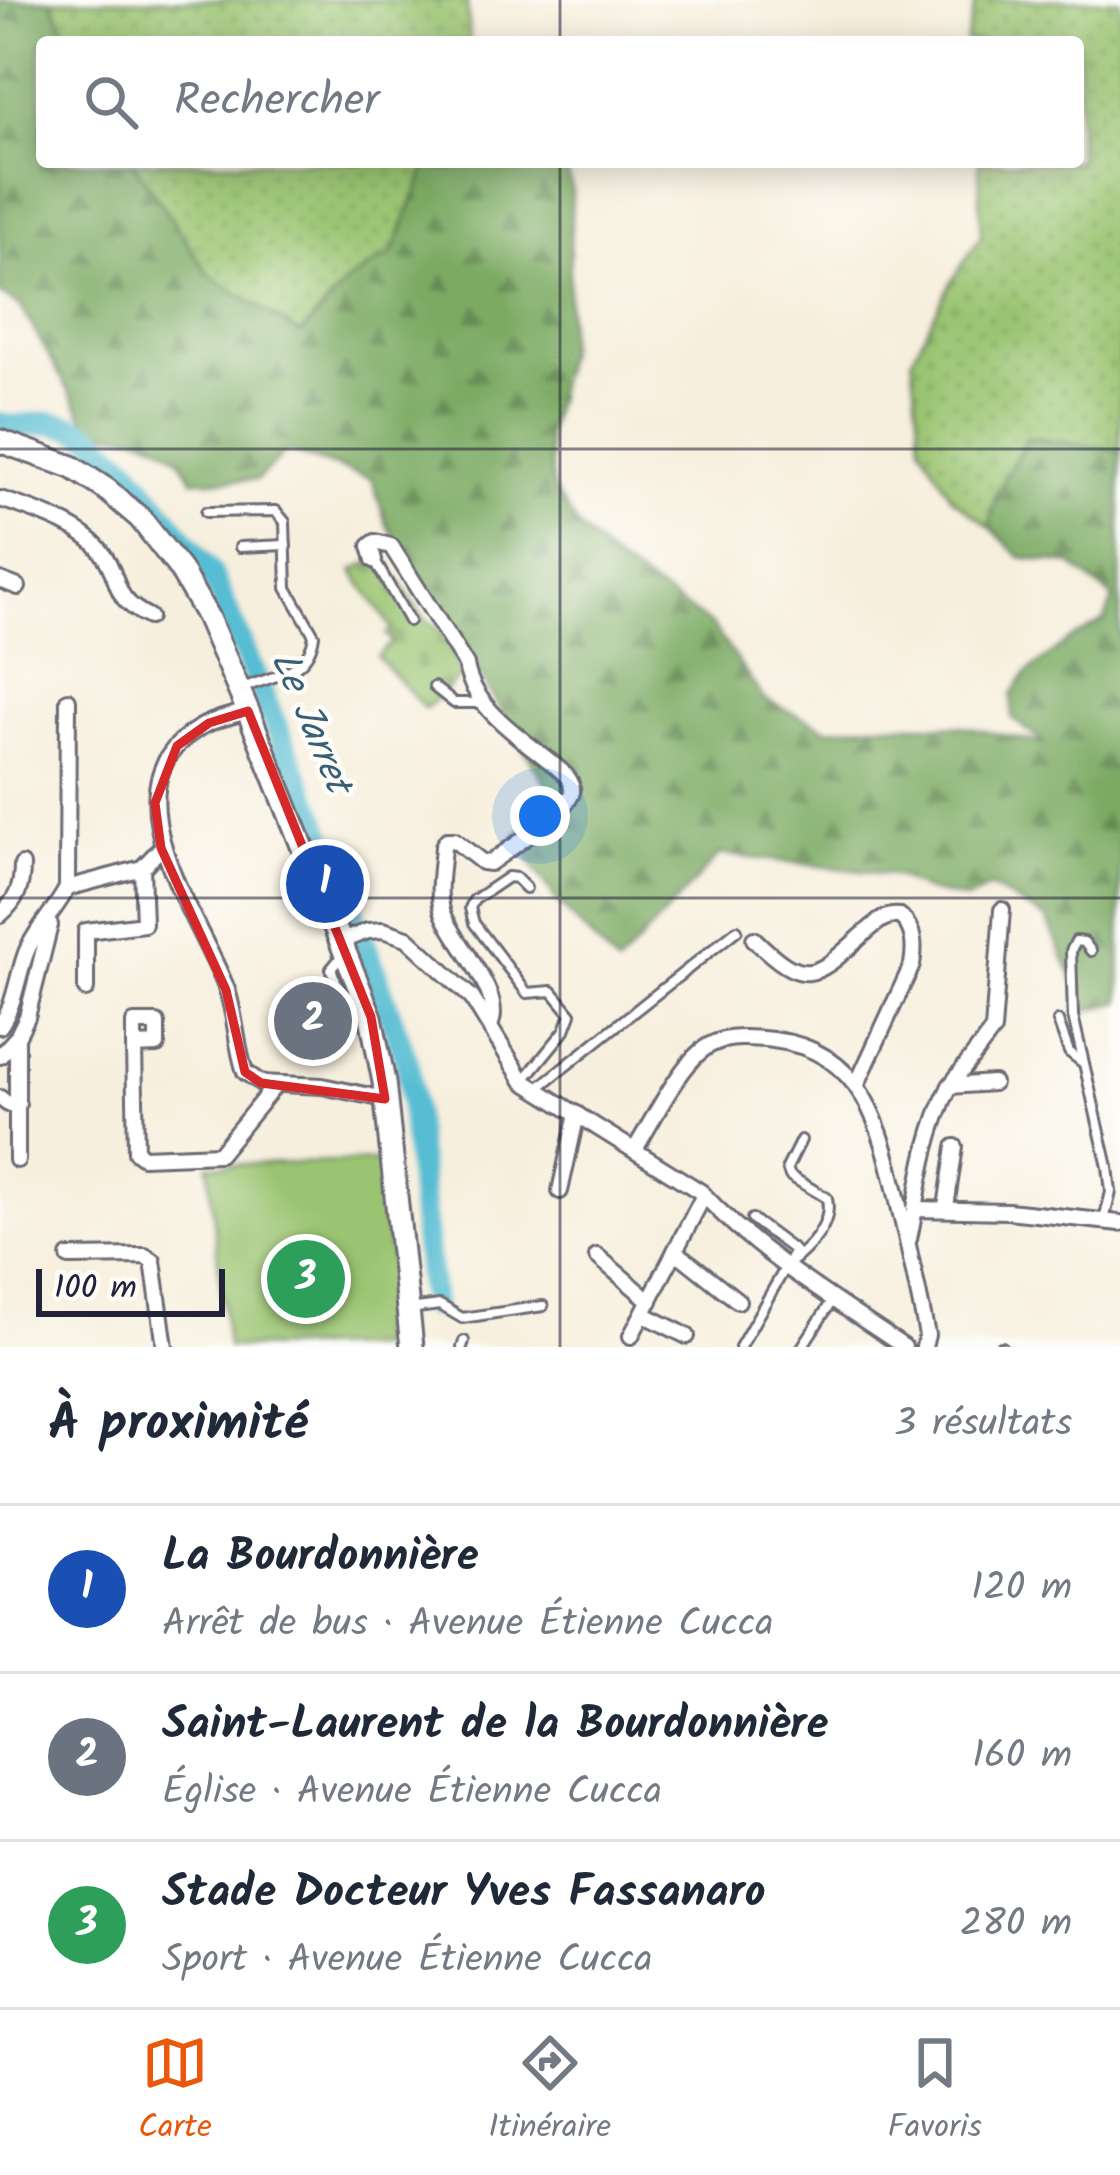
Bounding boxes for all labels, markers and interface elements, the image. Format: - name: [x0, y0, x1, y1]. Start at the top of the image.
- search box: [36, 36, 1084, 168]
- text: Rechercher: [174, 66, 379, 138]
- icon: search: [78, 69, 144, 135]
- water label: Le Jarret: [252, 642, 369, 809]
- your location: [510, 786, 570, 846]
- pin: 1: [286, 839, 364, 929]
- pin: 2: [274, 976, 352, 1066]
- pin: 3: [267, 1234, 345, 1324]
- scale bar: [36, 1263, 225, 1316]
- text: 100 m: [54, 1263, 137, 1316]
- text: À proximité: [48, 1385, 308, 1466]
- text: 3 résultats: [894, 1394, 1072, 1456]
- text: La Bourdonnière: [162, 1522, 479, 1594]
- text: 1: [81, 1558, 93, 1620]
- text: 120 m: [971, 1558, 1072, 1620]
- text: Arrêt de bus · Avenue Étienne Cucca: [162, 1594, 773, 1656]
- text: Saint-Laurent de la Bourdonnière: [162, 1690, 828, 1762]
- text: 2: [76, 1726, 98, 1788]
- text: 160 m: [972, 1726, 1072, 1788]
- text: Église · Avenue Étienne Cucca: [162, 1762, 662, 1824]
- text: Stade Docteur Yves Fassanaro: [162, 1858, 765, 1930]
- text: 3: [76, 1894, 98, 1956]
- text: 280 m: [960, 1894, 1072, 1956]
- text: Sport · Avenue Étienne Cucca: [162, 1930, 653, 1992]
- tab: Carte: [138, 2030, 212, 2155]
- tab: Itinéraire: [488, 2030, 611, 2155]
- tab: Favoris: [887, 2030, 982, 2155]

